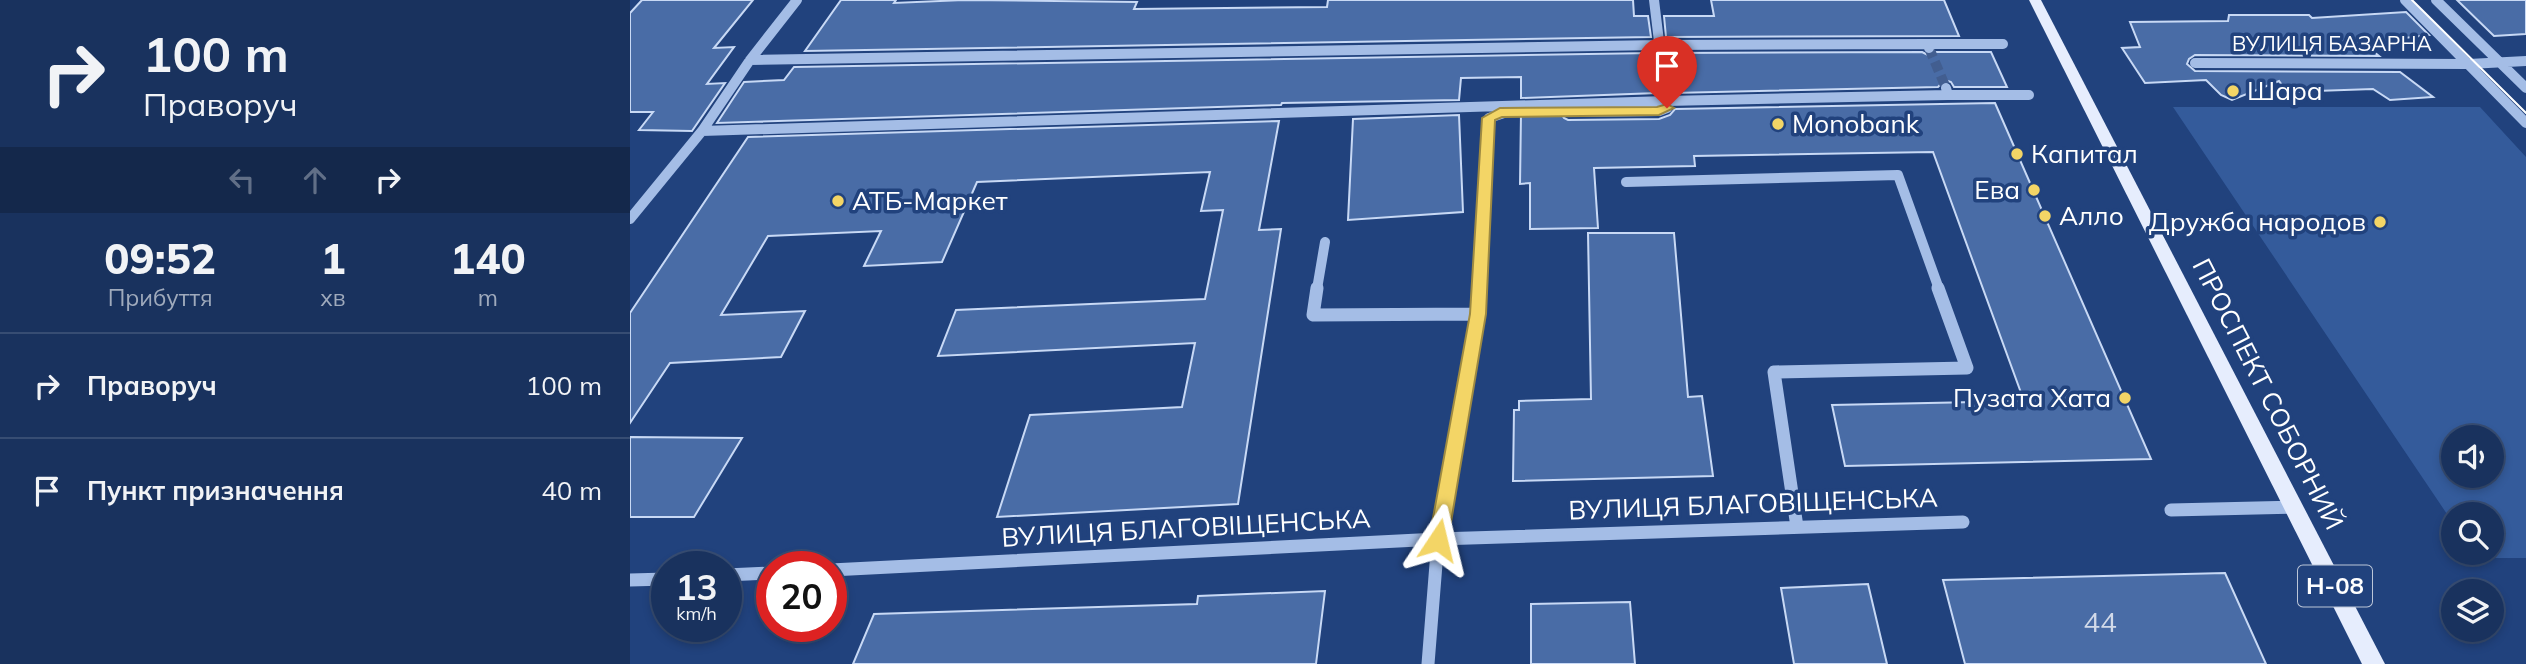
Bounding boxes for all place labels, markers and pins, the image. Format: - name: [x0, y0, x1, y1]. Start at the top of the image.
- pin: [1637, 36, 1697, 108]
- place label: Шара: [2247, 74, 2323, 107]
- marker: Шара: [2225, 83, 2241, 99]
- place label: Monobank: [1792, 107, 1920, 140]
- marker: Monobank: [1770, 116, 1786, 132]
- place label: Капитал: [2031, 137, 2138, 170]
- marker: Капитал: [2009, 146, 2025, 162]
- place label: Ева: [1974, 173, 2020, 206]
- marker: Ева: [2026, 182, 2042, 198]
- place label: АТБ-Маркет: [852, 184, 1008, 217]
- marker: АТБ-Маркет: [830, 193, 846, 209]
- place label: Алло: [2059, 199, 2124, 232]
- place label: Дружба народов: [2149, 205, 2366, 238]
- marker: Алло: [2037, 208, 2053, 224]
- marker: Дружба народов: [2372, 214, 2388, 230]
- place label: Пузата Хата: [1953, 381, 2111, 414]
- marker: Пузата Хата: [2117, 390, 2133, 406]

